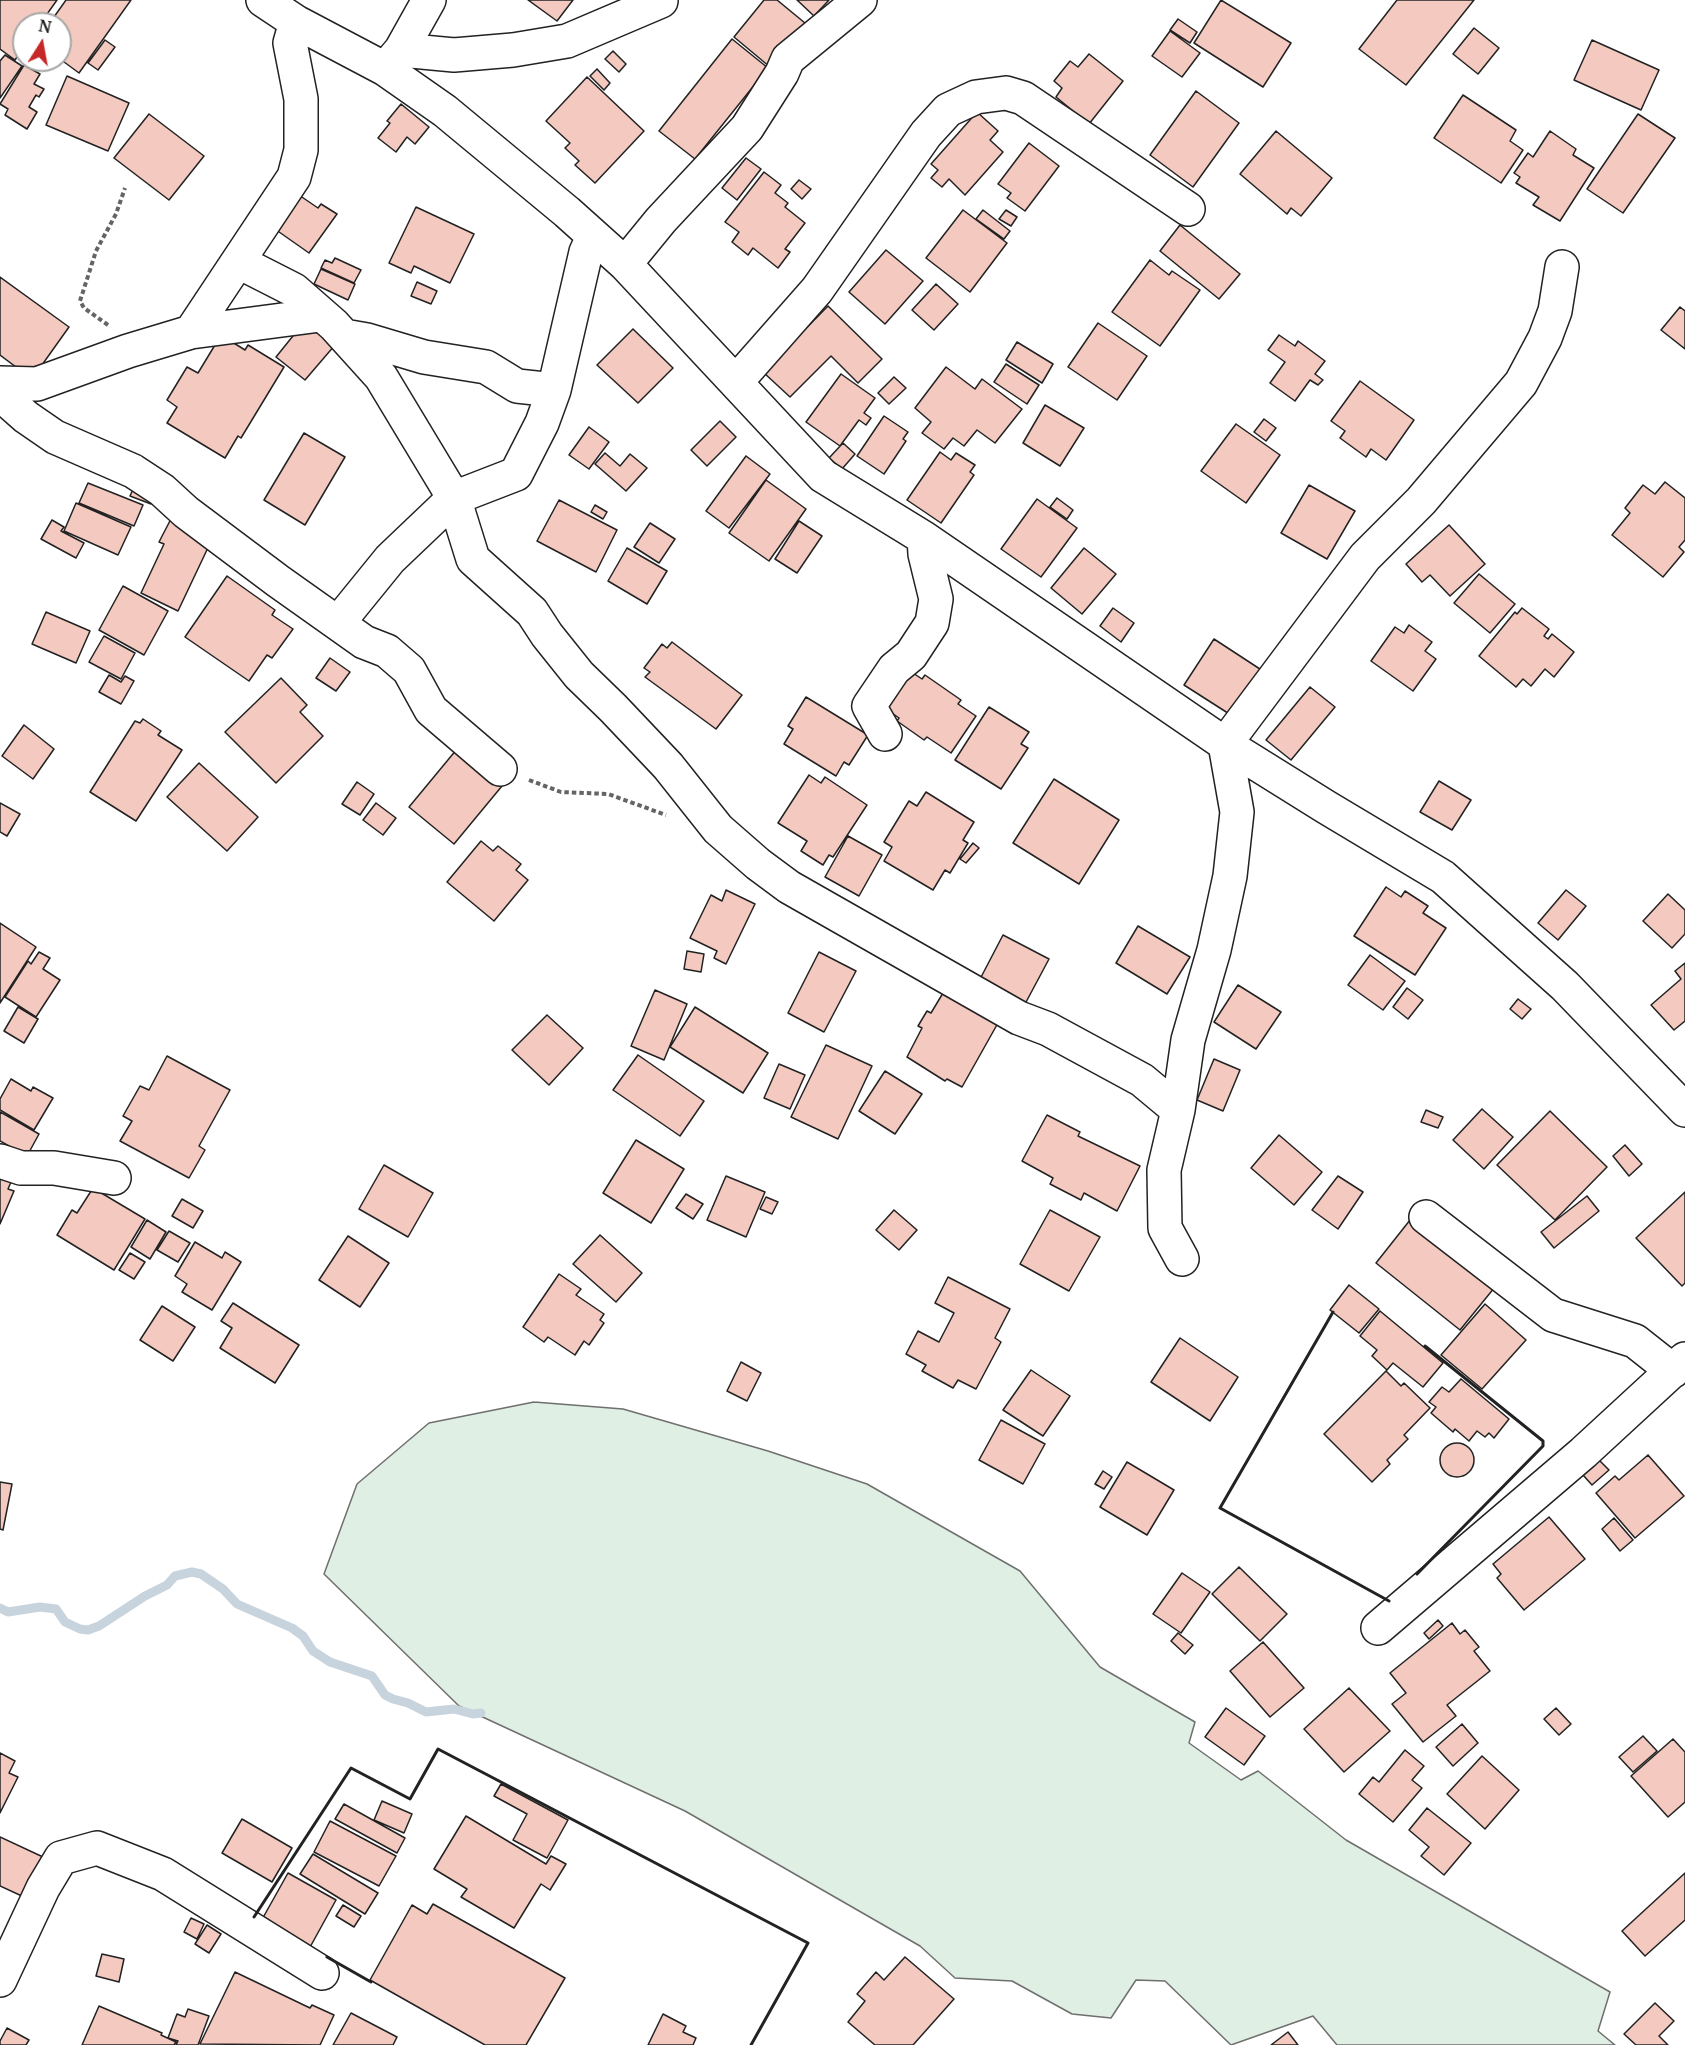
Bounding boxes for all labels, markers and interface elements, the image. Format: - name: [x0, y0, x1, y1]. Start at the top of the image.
- north arrow: [12, 12, 72, 72]
- text: N: [37, 14, 53, 38]

